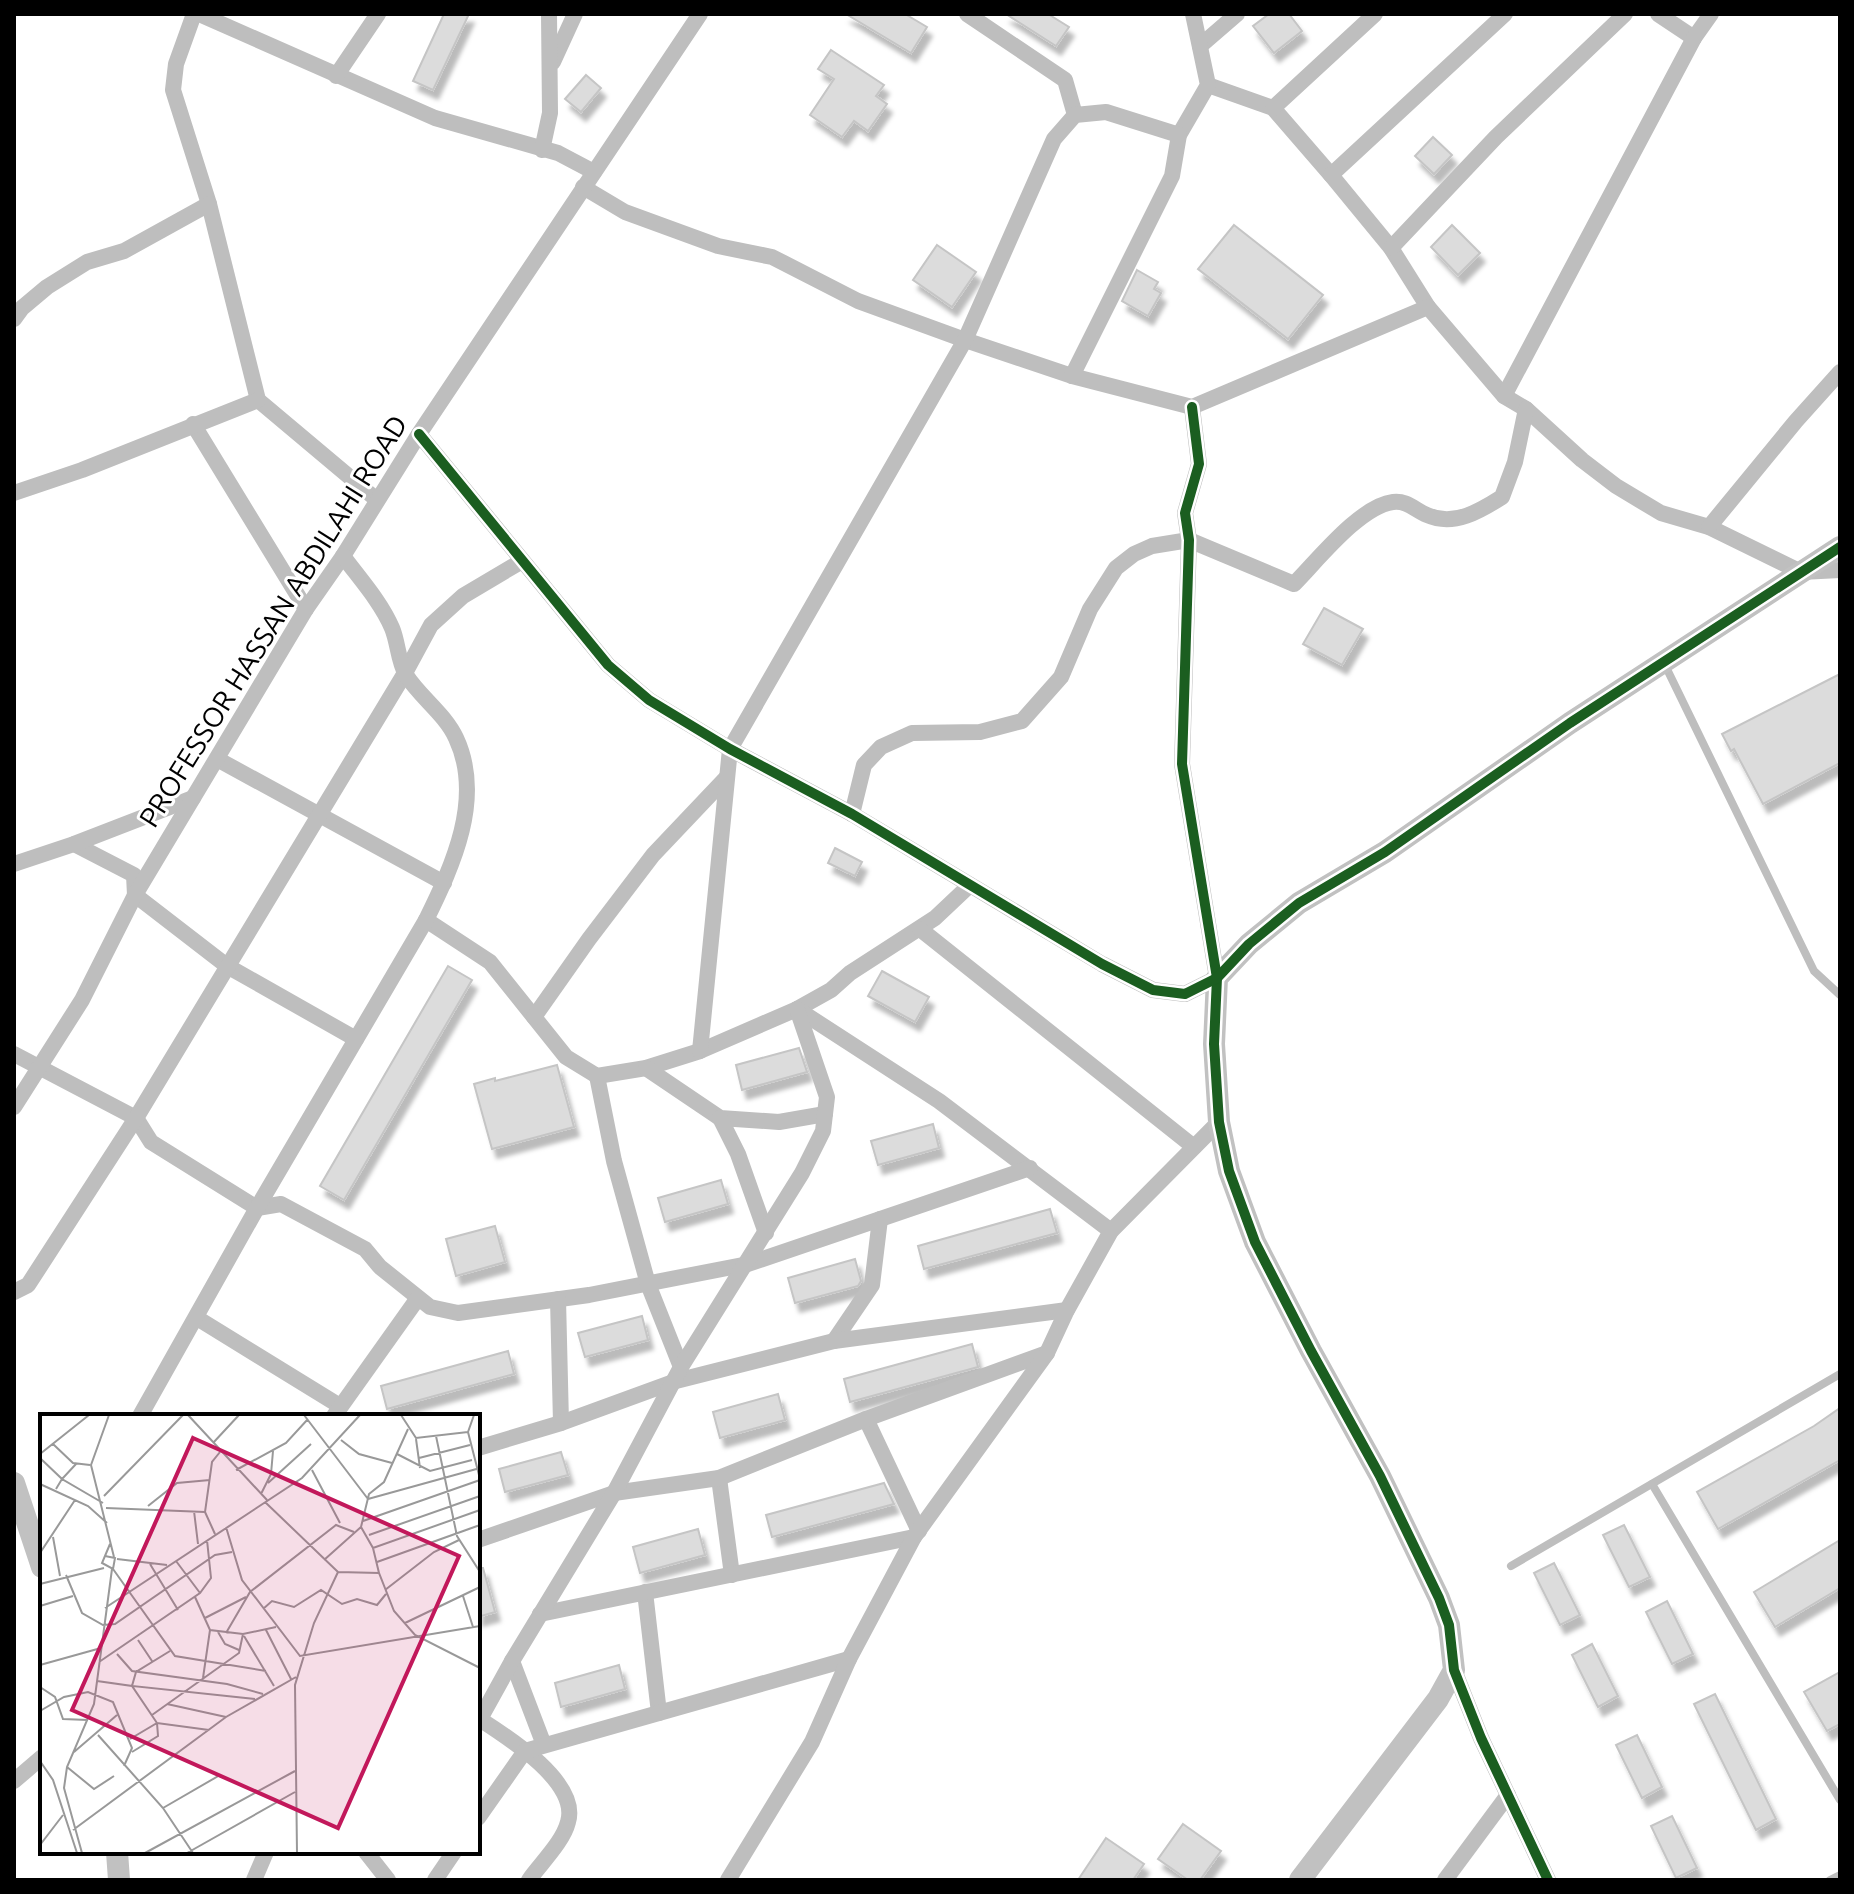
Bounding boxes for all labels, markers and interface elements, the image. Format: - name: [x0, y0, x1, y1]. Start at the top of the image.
- street label: PROFESSOR HASSAN ABDILAHI ROAD: [132, 409, 413, 832]
- inset map: [40, 1414, 480, 1854]

